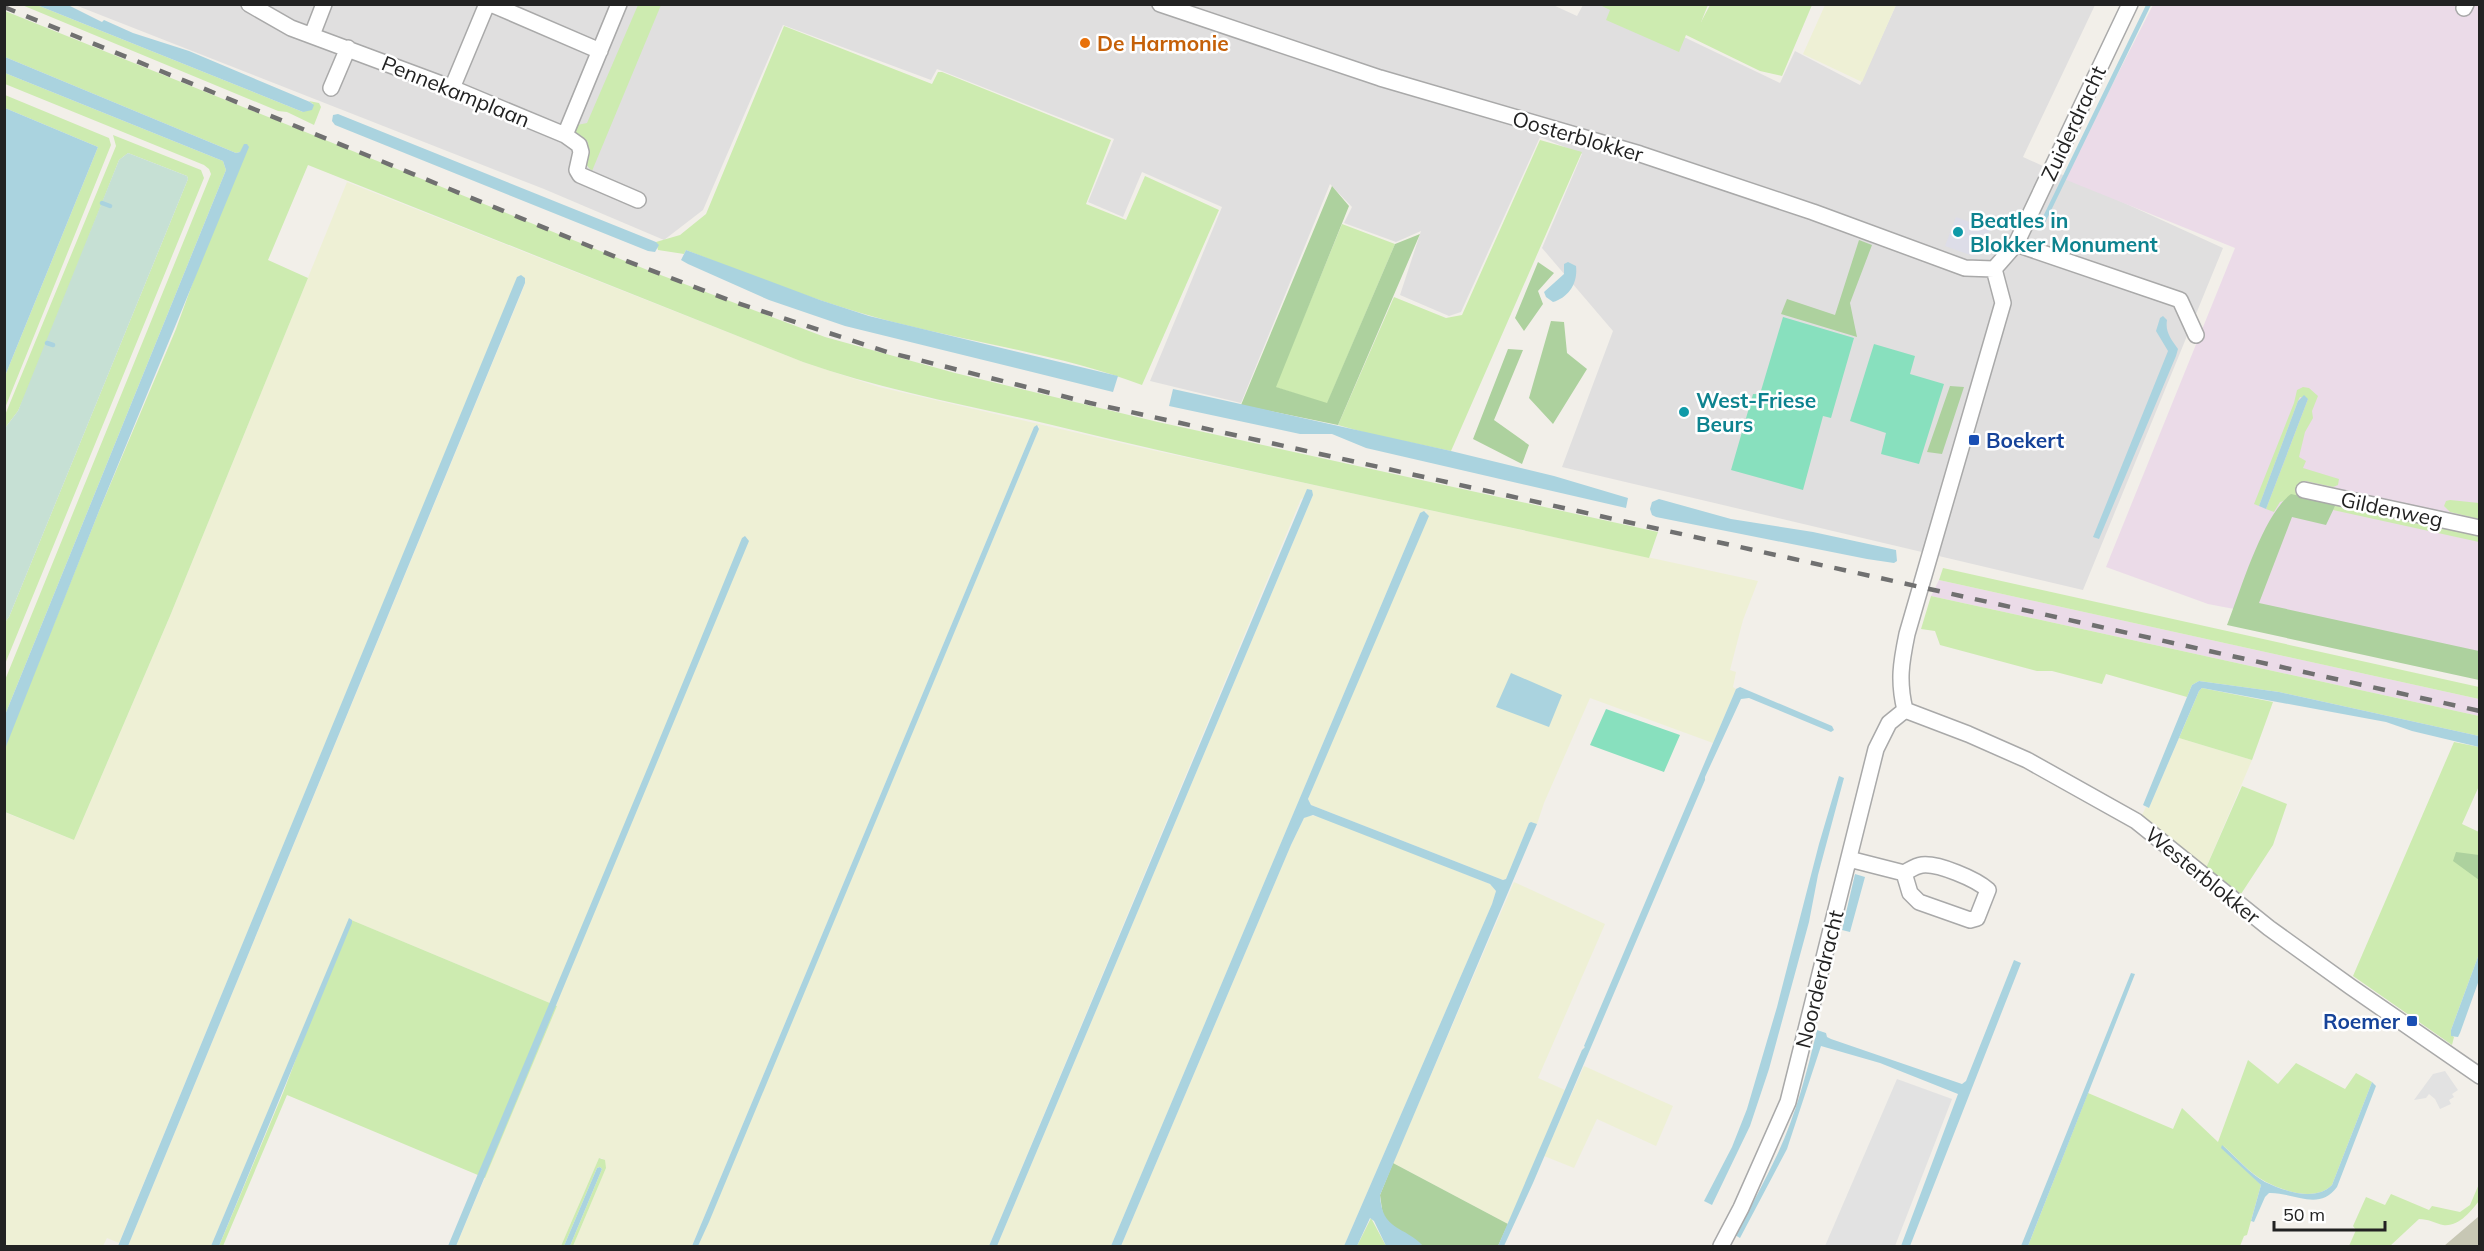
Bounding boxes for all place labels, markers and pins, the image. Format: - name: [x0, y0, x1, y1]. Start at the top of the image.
- place label: De Harmonie: [1097, 30, 1229, 56]
- marker: De Harmonie: [1078, 36, 1092, 50]
- place label: Beatles in Blokker Monument: [1970, 207, 2158, 257]
- marker: Beatles in Blokker Monument: [1951, 225, 1965, 239]
- place label: West-Friese Beurs: [1696, 387, 1816, 437]
- marker: West-Friese Beurs: [1677, 405, 1691, 419]
- place label: Boekert: [1986, 427, 2064, 453]
- marker: Boekert: [1967, 433, 1981, 447]
- place label: Roemer: [2323, 1008, 2401, 1034]
- marker: Roemer: [2405, 1014, 2419, 1028]

